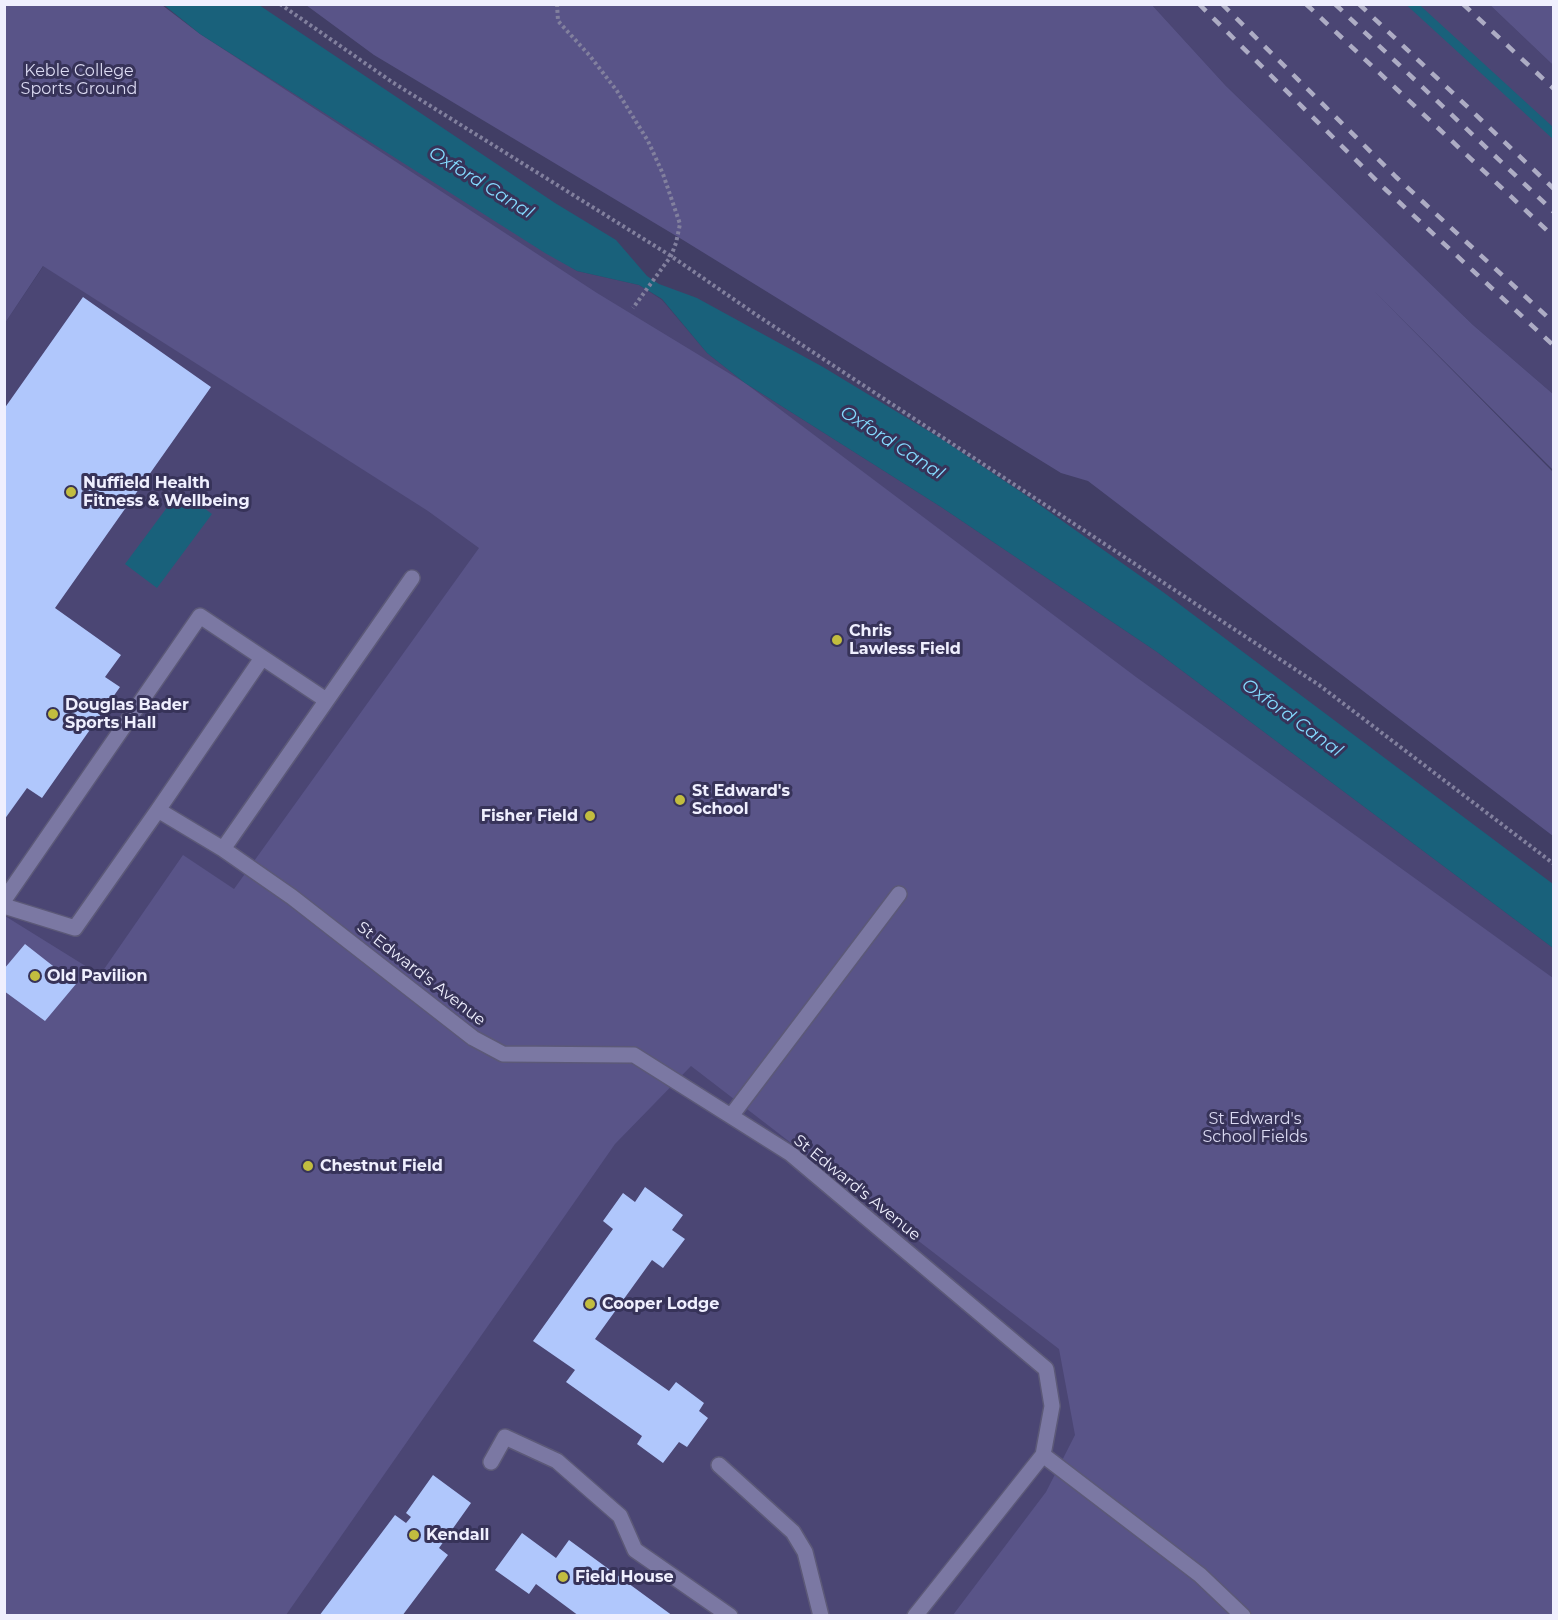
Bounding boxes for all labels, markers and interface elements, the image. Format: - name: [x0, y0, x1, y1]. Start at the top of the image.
- park label: Keble College Sports Ground: [21, 61, 137, 99]
- water label: Oxford Canal: [425, 142, 537, 224]
- water label: Oxford Canal: [836, 401, 948, 485]
- place label: Nuffield Health Fitness & Wellbeing: [83, 473, 250, 511]
- marker: Nuffield Health Fitness & Wellbeing: [64, 485, 78, 499]
- place label: Chris Lawless Field: [849, 621, 961, 659]
- marker: Chris Lawless Field: [830, 633, 844, 647]
- water label: Oxford Canal: [1237, 674, 1347, 762]
- place label: Douglas Bader Sports Hall: [65, 695, 189, 733]
- marker: Douglas Bader Sports Hall: [46, 707, 60, 721]
- place label: St Edward's School: [692, 781, 790, 819]
- marker: St Edward's School: [673, 793, 687, 807]
- place label: Fisher Field: [481, 806, 578, 826]
- marker: Fisher Field: [583, 809, 597, 823]
- street label: St Edward's Avenue: [353, 918, 489, 1030]
- place label: Old Pavilion: [47, 966, 148, 986]
- marker: Old Pavilion: [28, 969, 42, 983]
- park label: St Edward's School Fields: [1202, 1109, 1308, 1147]
- street label: St Edward's Avenue: [790, 1131, 924, 1245]
- place label: Chestnut Field: [320, 1156, 443, 1176]
- marker: Chestnut Field: [301, 1159, 315, 1173]
- place label: Cooper Lodge: [602, 1294, 719, 1314]
- marker: Cooper Lodge: [583, 1297, 597, 1311]
- place label: Kendall: [426, 1525, 489, 1545]
- marker: Kendall: [407, 1528, 421, 1542]
- place label: Field House: [575, 1567, 674, 1587]
- marker: Field House: [556, 1570, 570, 1584]

